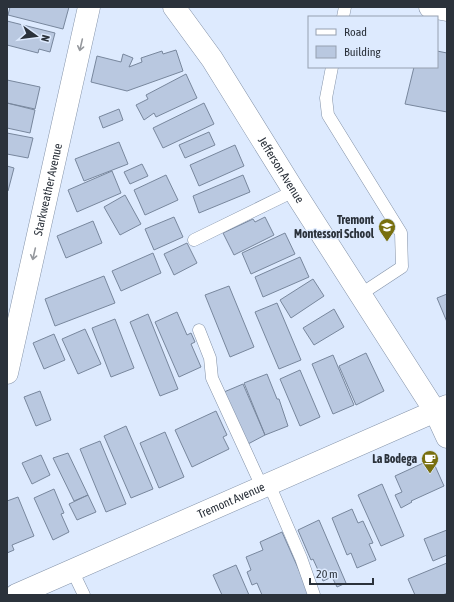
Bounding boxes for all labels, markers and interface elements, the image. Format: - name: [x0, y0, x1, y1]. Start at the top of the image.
- north arrow: [16, 16, 56, 56]
- legend: [308, 16, 438, 68]
- text: Road: [344, 25, 367, 39]
- text: N: [39, 34, 52, 43]
- one-way arrow: [76, 38, 84, 51]
- text: Building: [344, 45, 382, 59]
- street label: Jefferson Avenue: [255, 134, 307, 206]
- street label: Starkweather Avenue: [31, 142, 65, 237]
- place label: Tremont Montessori School: [294, 213, 375, 241]
- school or university icon: Tremont Montessori School: [377, 217, 397, 242]
- one-way arrow: [29, 247, 37, 260]
- cafe icon: La Bodega: [420, 449, 440, 474]
- place label: La Bodega: [372, 452, 417, 466]
- street label: Tremont Avenue: [195, 480, 267, 522]
- scale bar: [310, 560, 373, 586]
- text: 20 m: [316, 567, 338, 581]

